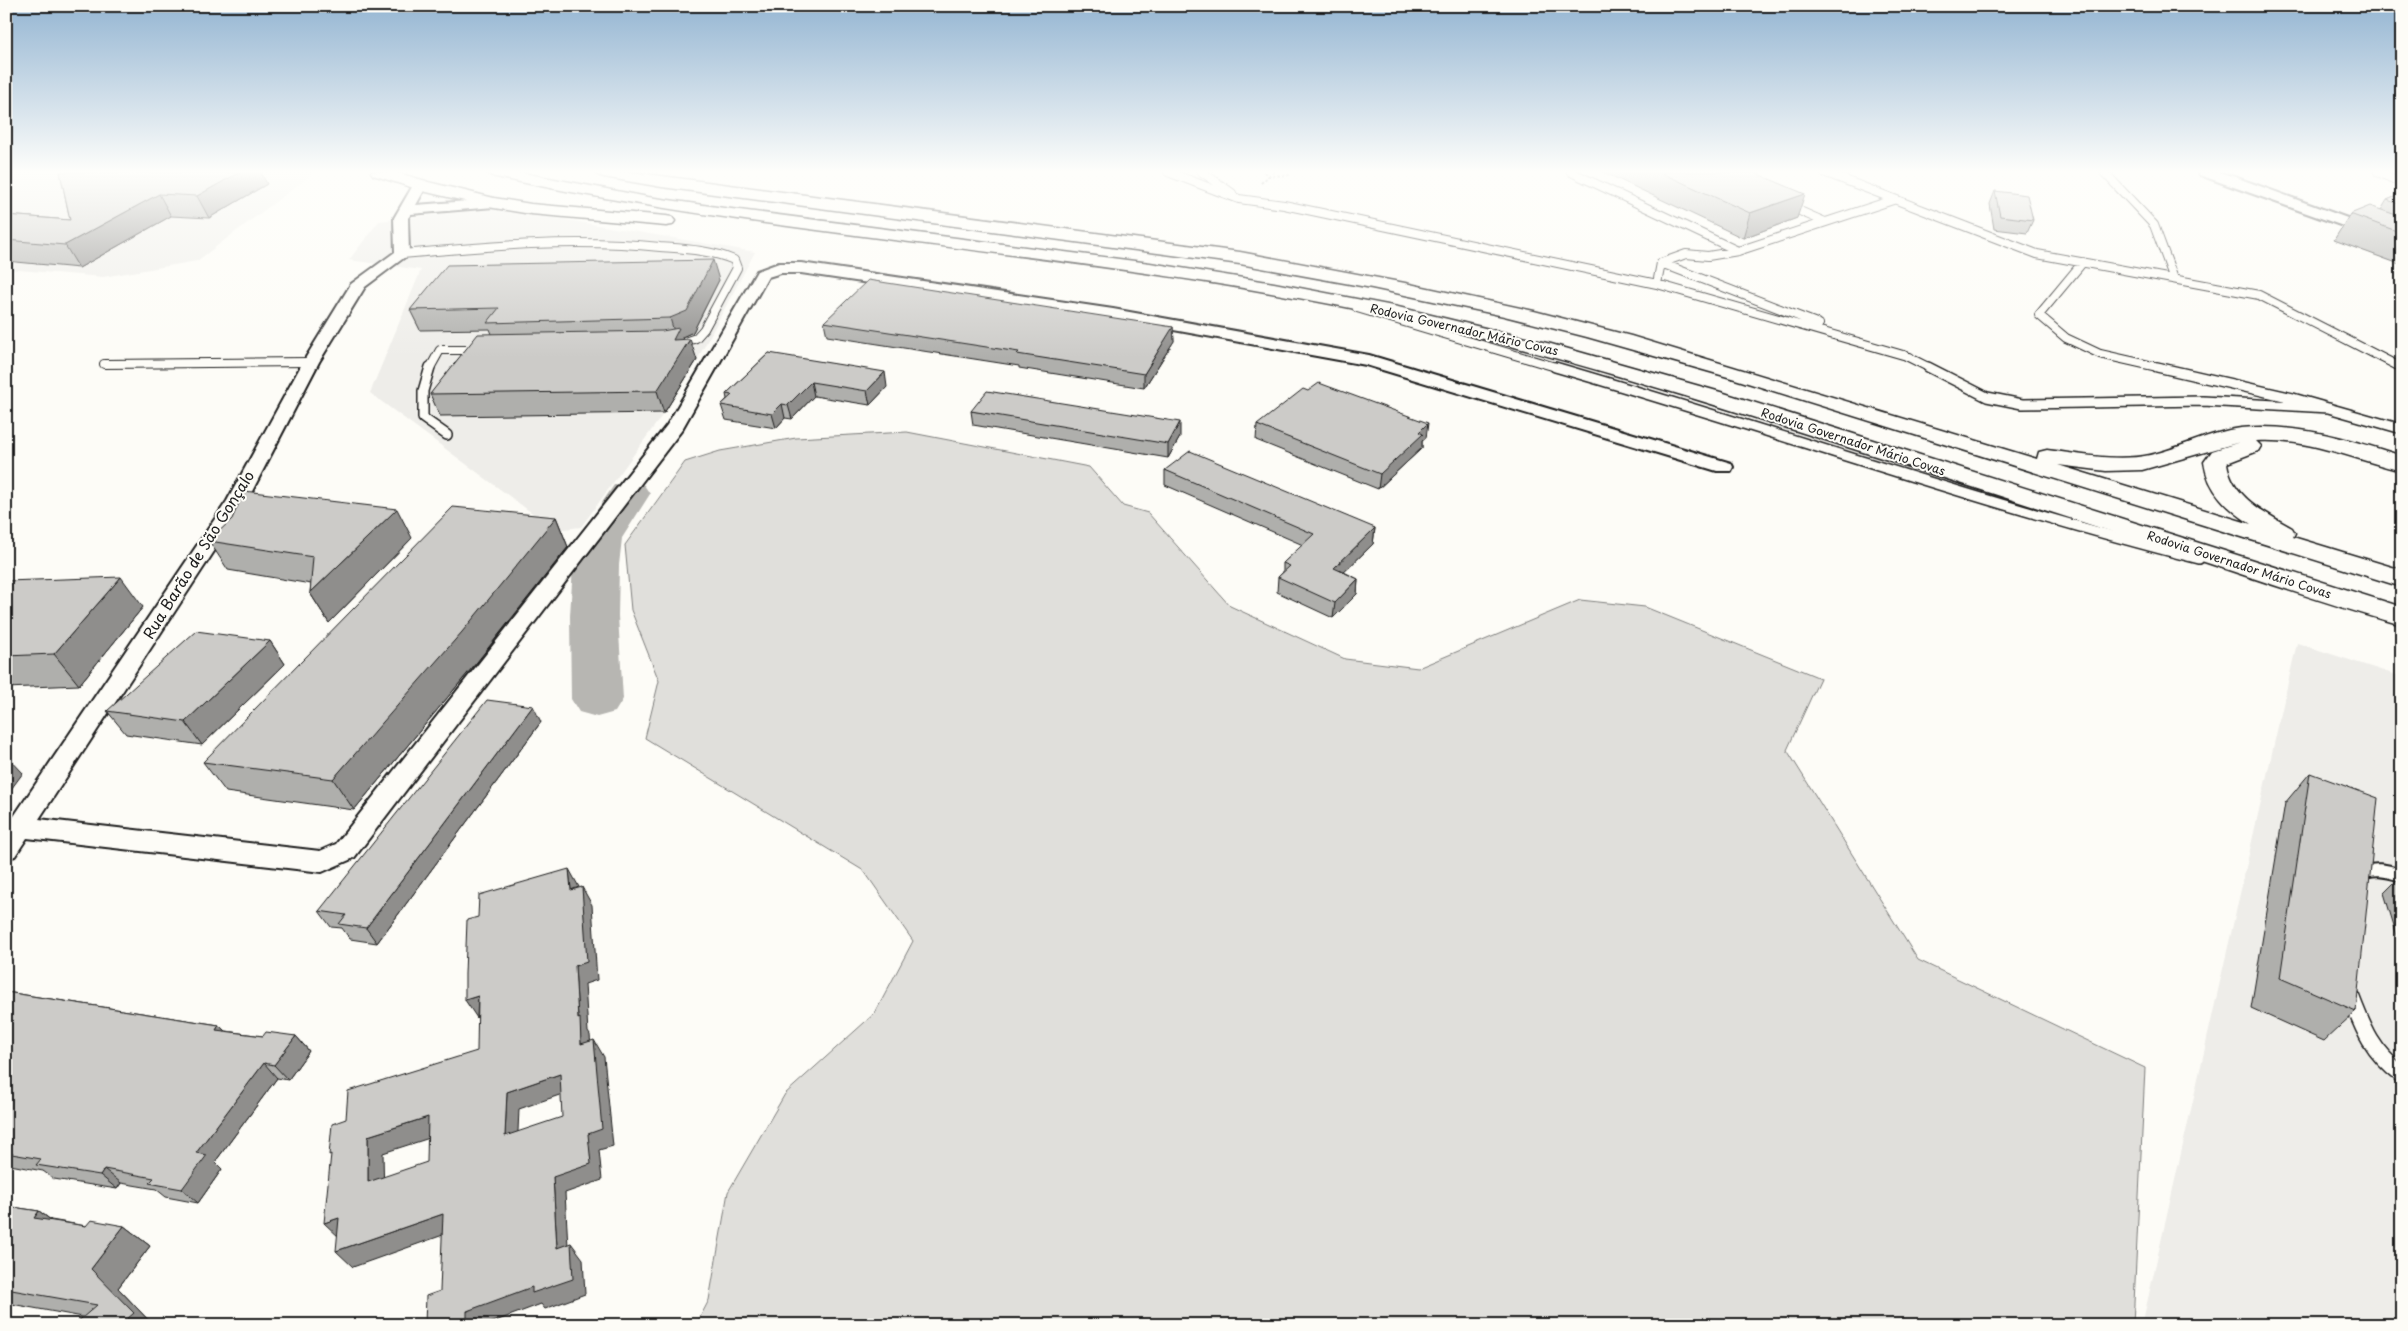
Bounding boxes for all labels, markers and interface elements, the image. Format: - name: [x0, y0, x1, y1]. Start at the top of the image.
- street label: Rodovia Governador Mário Covas: [1368, 299, 1561, 360]
- street label: Rodovia Governador Mário Covas: [1759, 403, 1948, 480]
- street label: Rua Barão de São Gonçalo: [136, 466, 259, 643]
- street label: Rodovia Governador Mário Covas: [2145, 526, 2334, 603]

